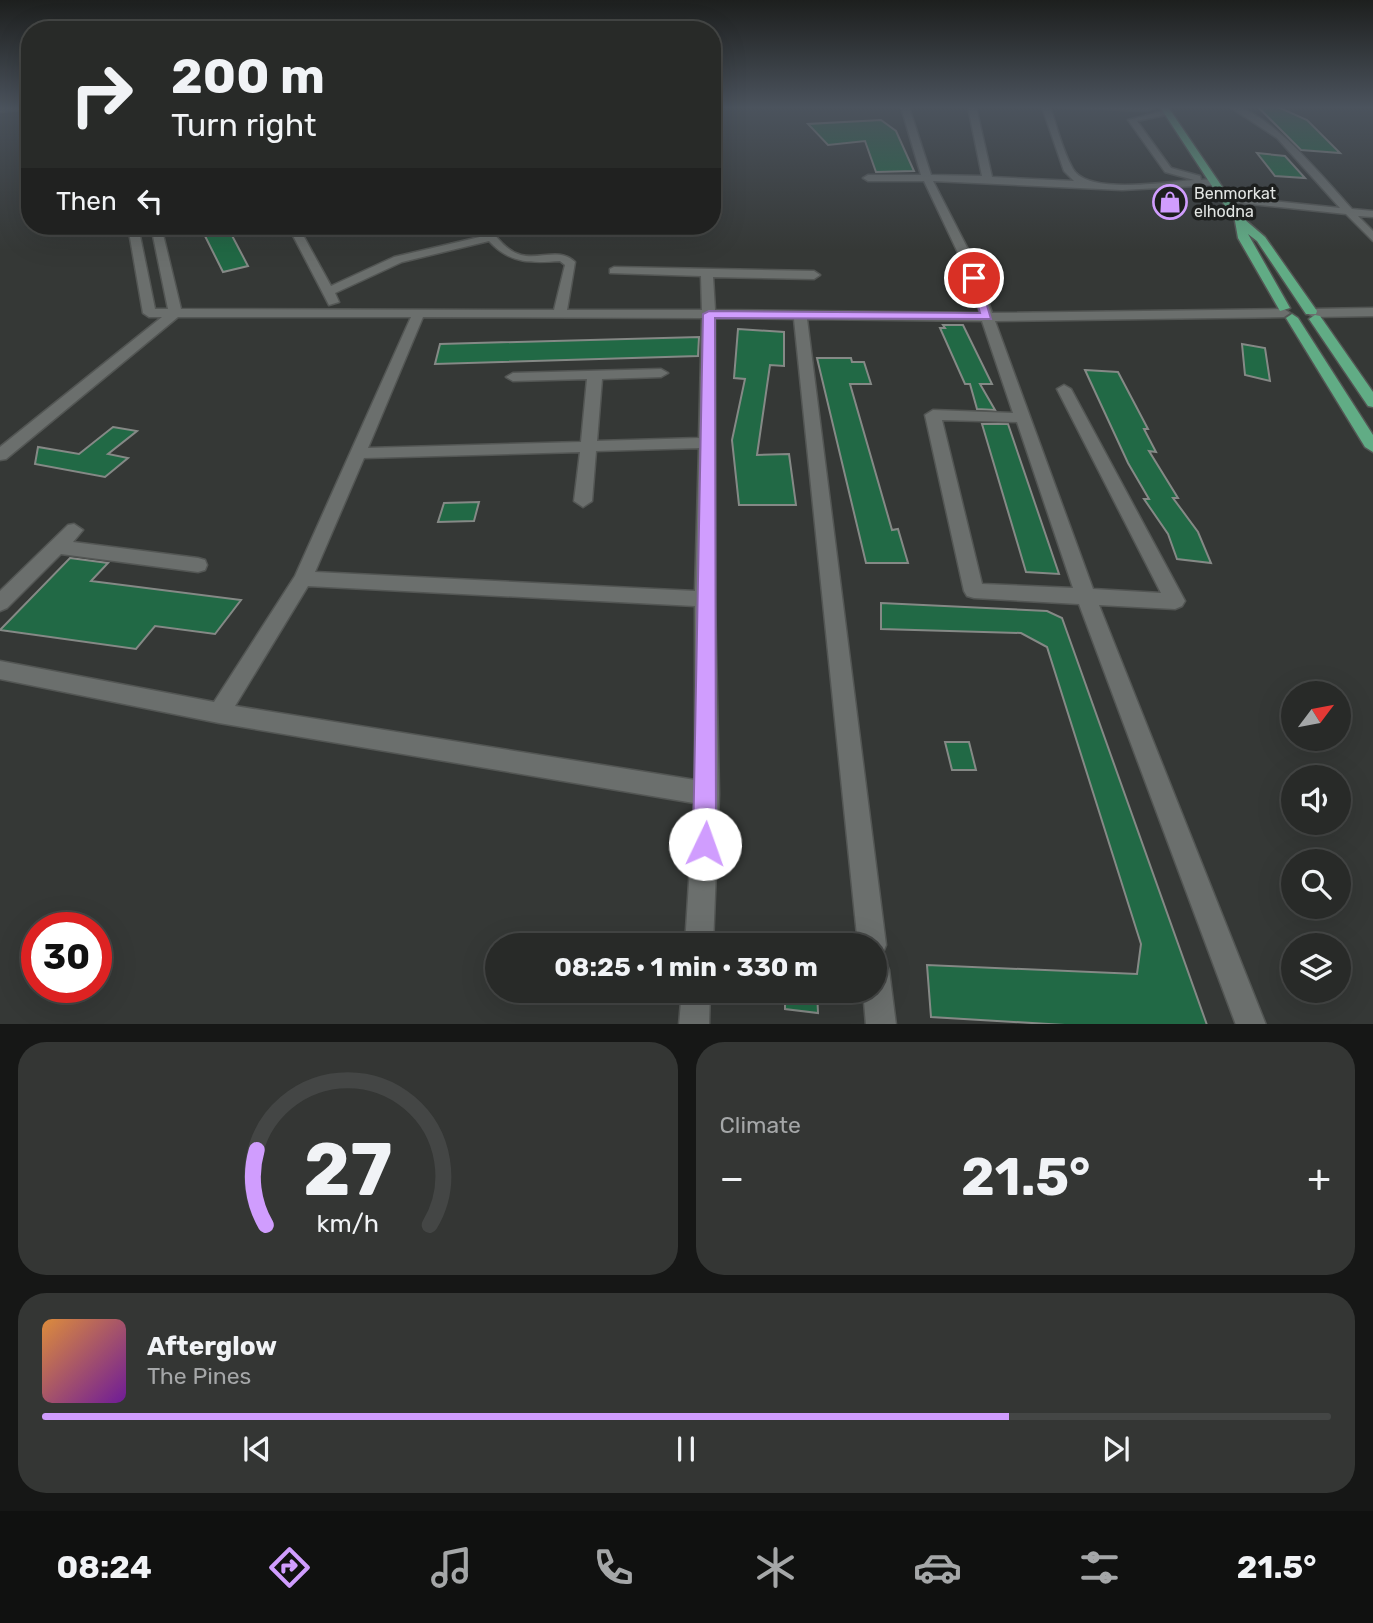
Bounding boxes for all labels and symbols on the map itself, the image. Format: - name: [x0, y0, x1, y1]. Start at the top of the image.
- shop icon: Benmorkat elhodna: [1151, 183, 1189, 221]
- place label: Benmorkat elhodna: [1194, 184, 1276, 221]
- pin: [944, 248, 1004, 308]
- north arrow: [1281, 681, 1351, 751]
- position arrow: [668, 807, 742, 881]
- speed limit sign: 30: [21, 912, 112, 1003]

